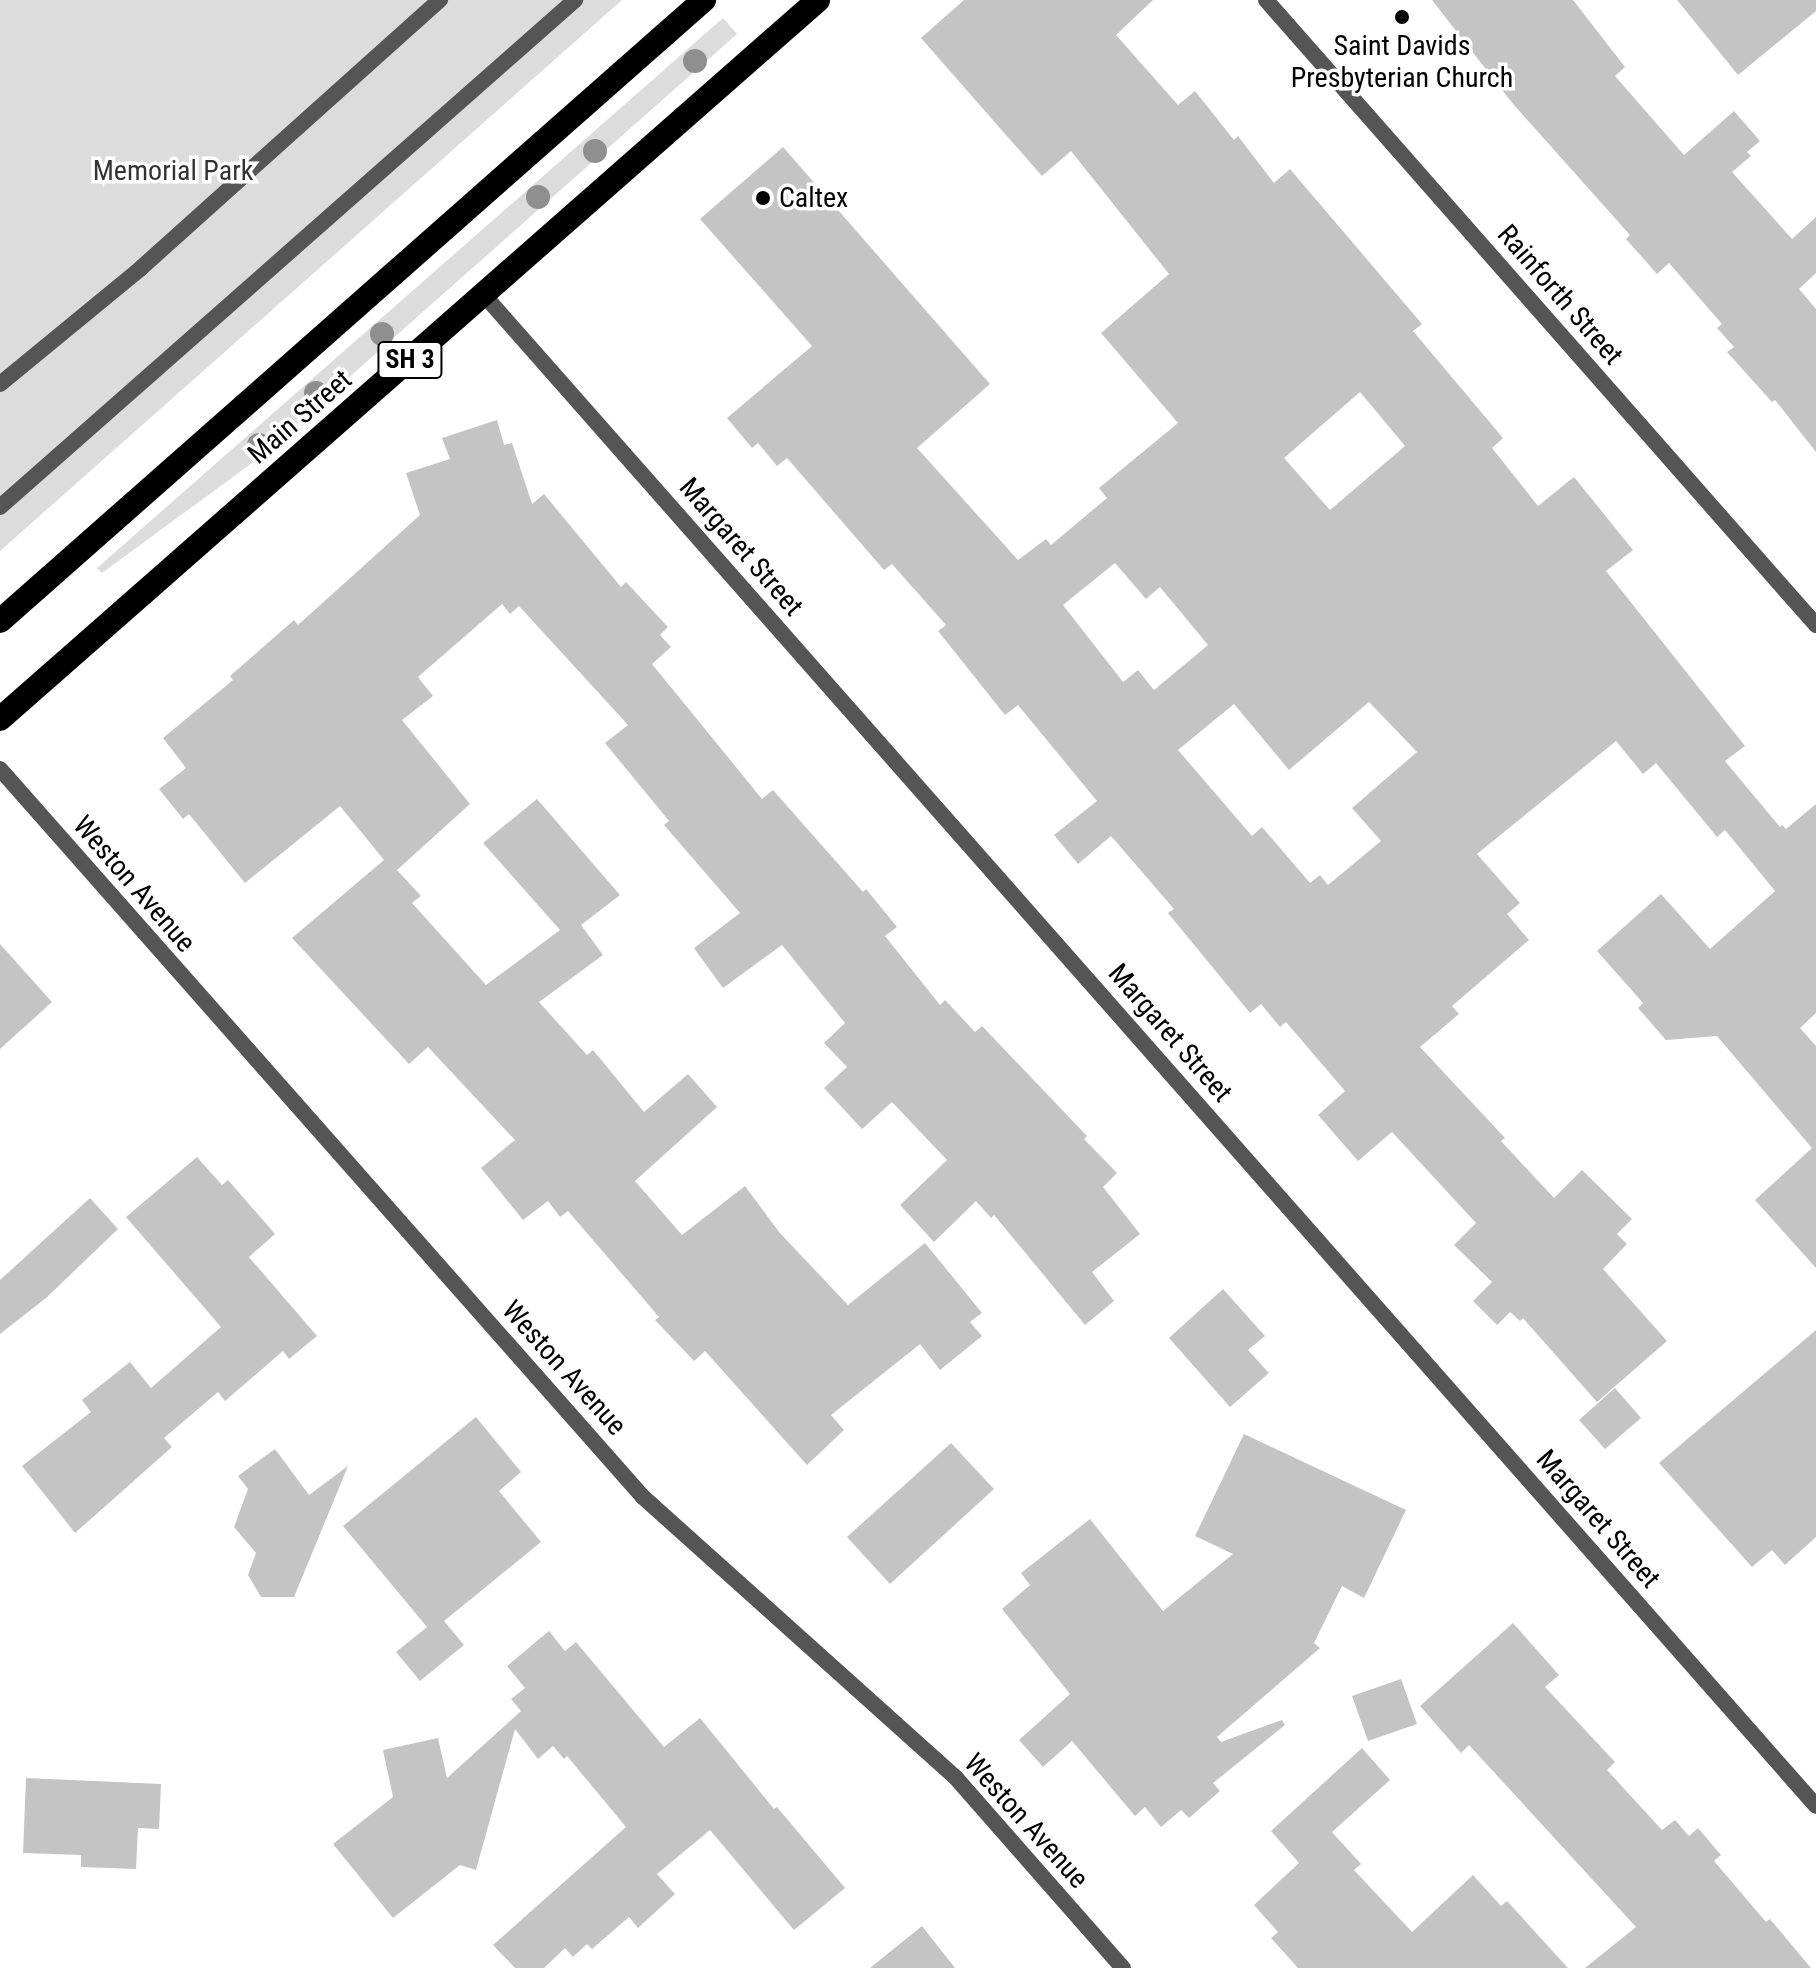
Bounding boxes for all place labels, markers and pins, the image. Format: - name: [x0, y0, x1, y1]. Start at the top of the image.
- marker: Saint Davids Presbyterian Church: [1393, 8, 1411, 26]
- place label: Saint Davids Presbyterian Church: [1291, 29, 1513, 95]
- place label: Caltex: [779, 181, 848, 215]
- marker: Caltex: [754, 189, 772, 207]

